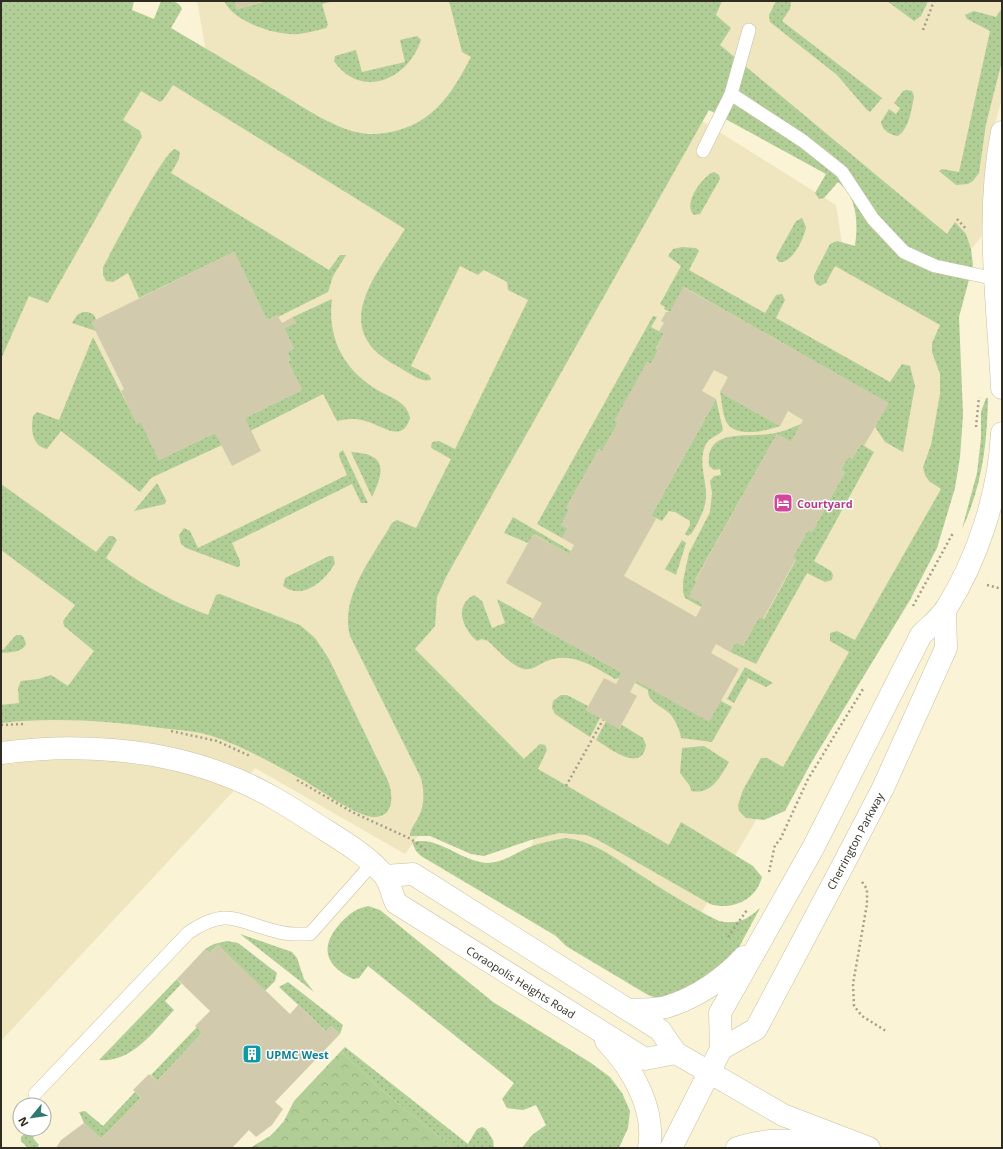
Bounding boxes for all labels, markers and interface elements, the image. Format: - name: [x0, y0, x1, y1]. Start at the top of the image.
- hotel icon: Courtyard: [772, 492, 794, 514]
- place label: Courtyard: [797, 496, 853, 511]
- street label: Cherrington Parkway: [823, 790, 887, 892]
- street label: Coraopolis Heights Road: [464, 942, 578, 1022]
- building icon: UPMC West: [241, 1043, 263, 1065]
- place label: UPMC West: [266, 1047, 329, 1062]
- north arrow: [12, 1097, 52, 1137]
- text: N: [14, 1115, 32, 1130]

